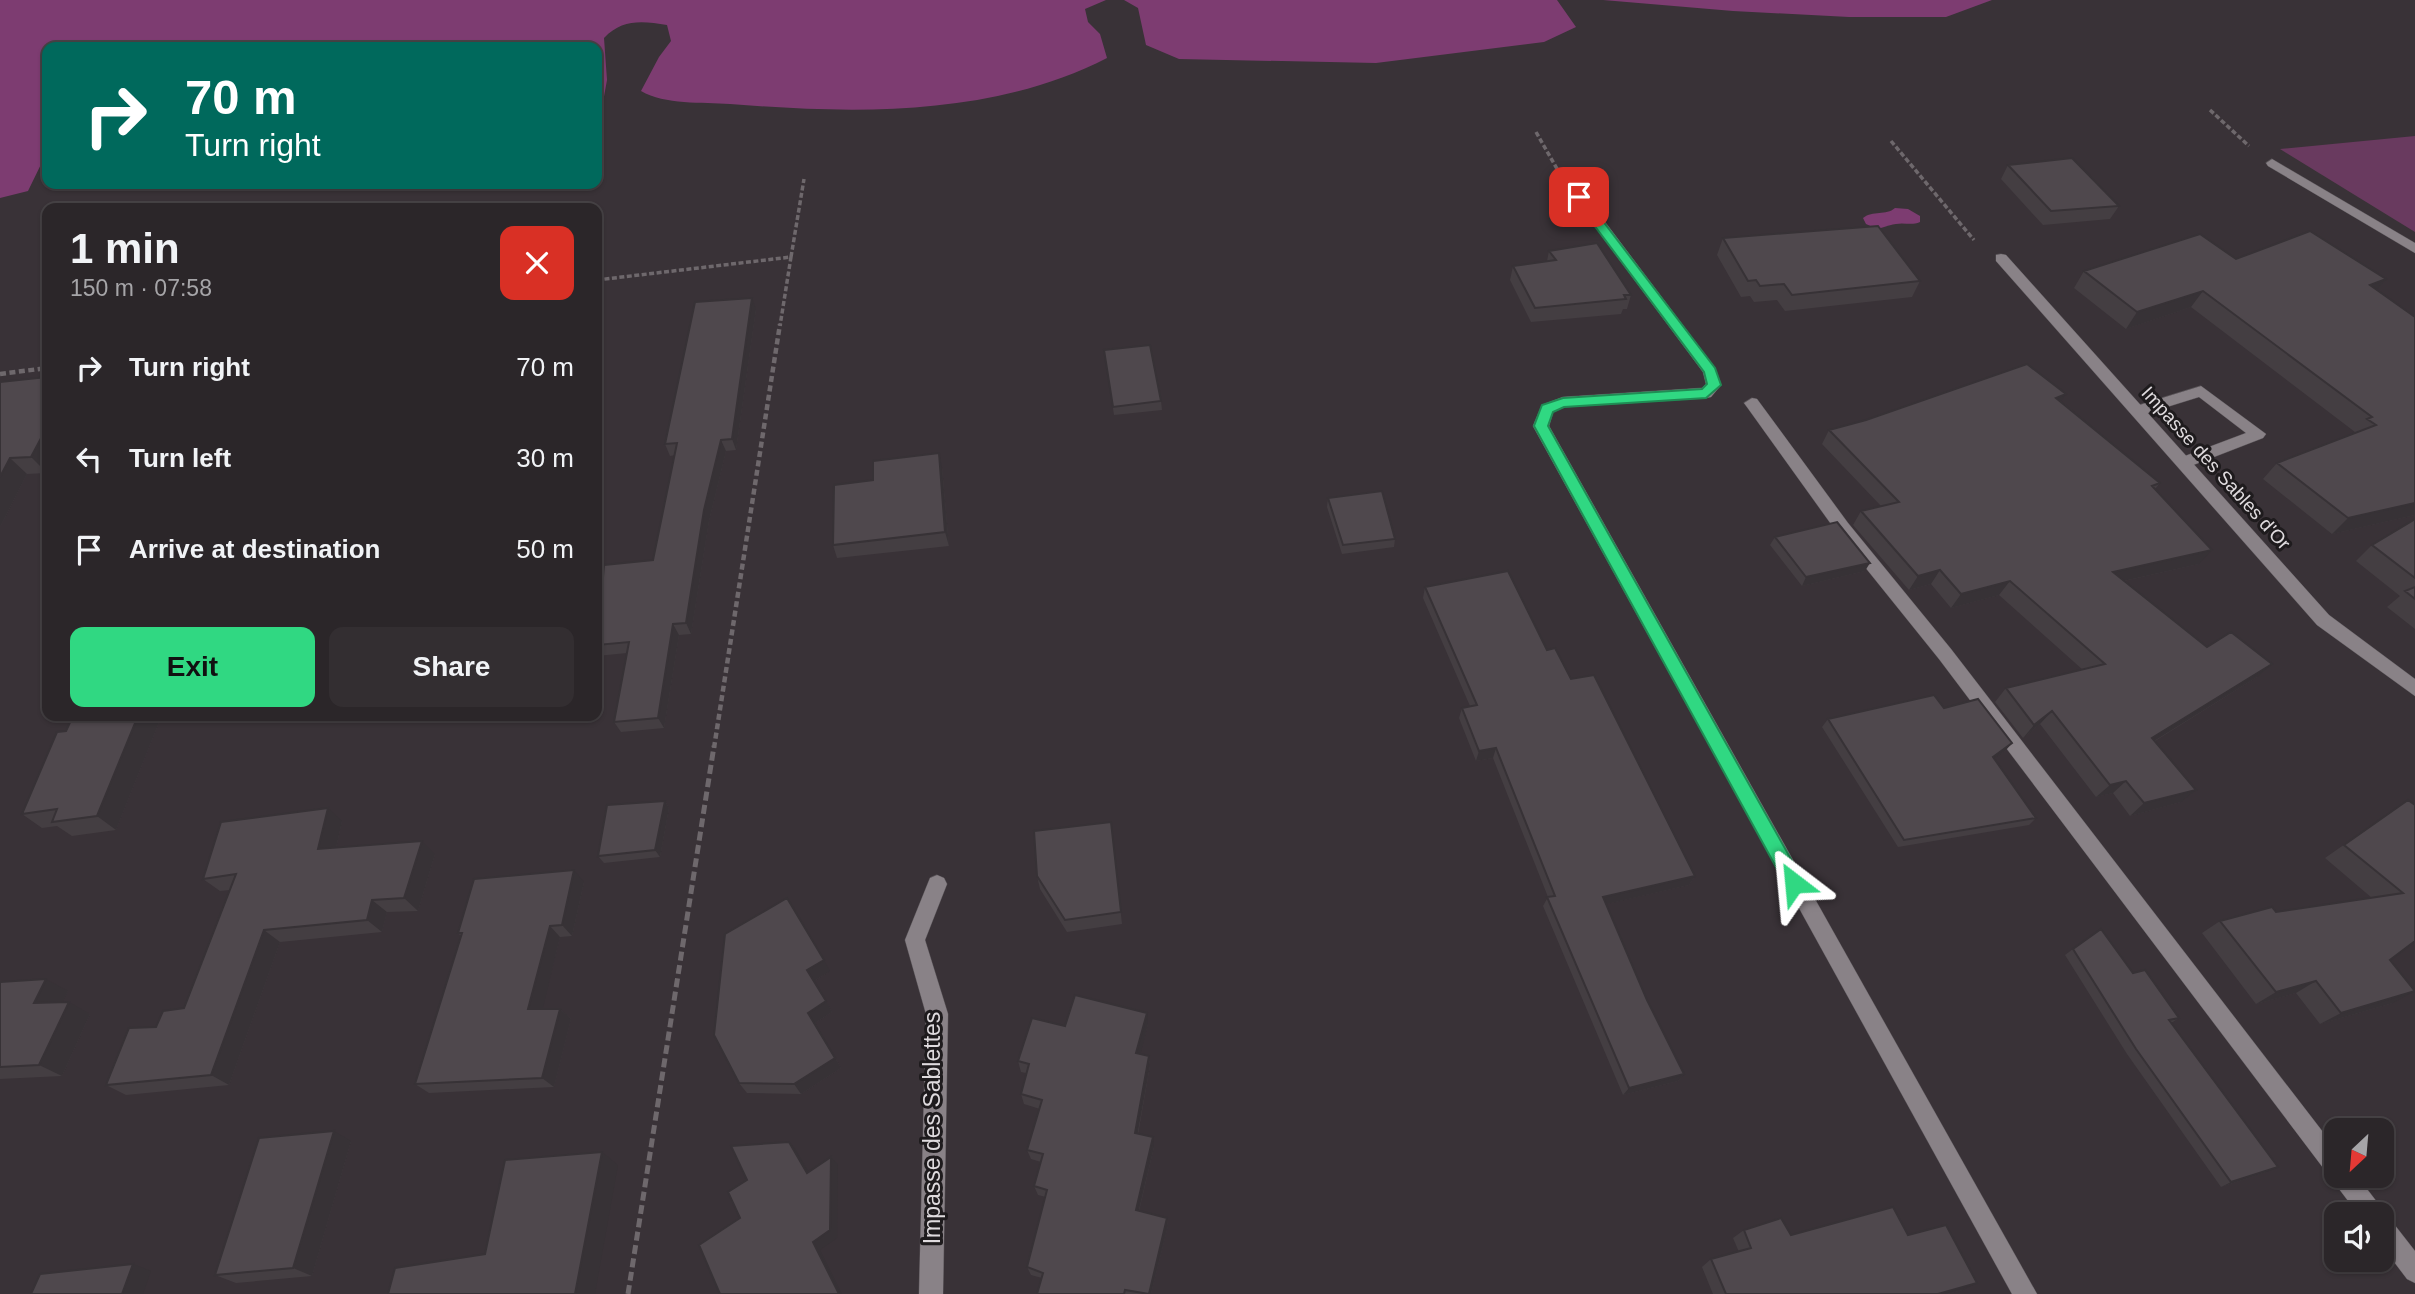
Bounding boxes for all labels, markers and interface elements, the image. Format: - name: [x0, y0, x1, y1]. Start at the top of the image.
- icon: right: [70, 70, 161, 161]
- text: 70 m: [185, 70, 297, 124]
- text: Turn right: [185, 127, 321, 163]
- pin: [1549, 167, 1609, 227]
- icon: arrive: [1560, 178, 1598, 216]
- text: 1 min: [70, 225, 180, 272]
- button: close: [500, 226, 574, 300]
- text: 150 m · 07:58: [70, 275, 212, 301]
- icon: right: [70, 349, 108, 387]
- text: Turn right: [129, 352, 250, 382]
- text: 70 m: [516, 352, 574, 382]
- street label: Impasse des Sables d'Or: [2137, 382, 2295, 554]
- icon: left: [70, 440, 108, 478]
- text: Turn left: [129, 443, 231, 473]
- text: 30 m: [516, 443, 574, 473]
- icon: arrive: [70, 531, 108, 569]
- text: Arrive at destination: [129, 534, 380, 564]
- text: 50 m: [516, 534, 574, 564]
- button: Exit: [70, 627, 315, 707]
- button: Share: [329, 627, 574, 707]
- position arrow: [1757, 846, 1831, 920]
- street label: Impasse des Sablettes: [919, 1012, 945, 1244]
- north arrow: [2324, 1118, 2394, 1188]
- map controls: [2324, 1118, 2394, 1272]
- button: sound: [2324, 1202, 2394, 1272]

